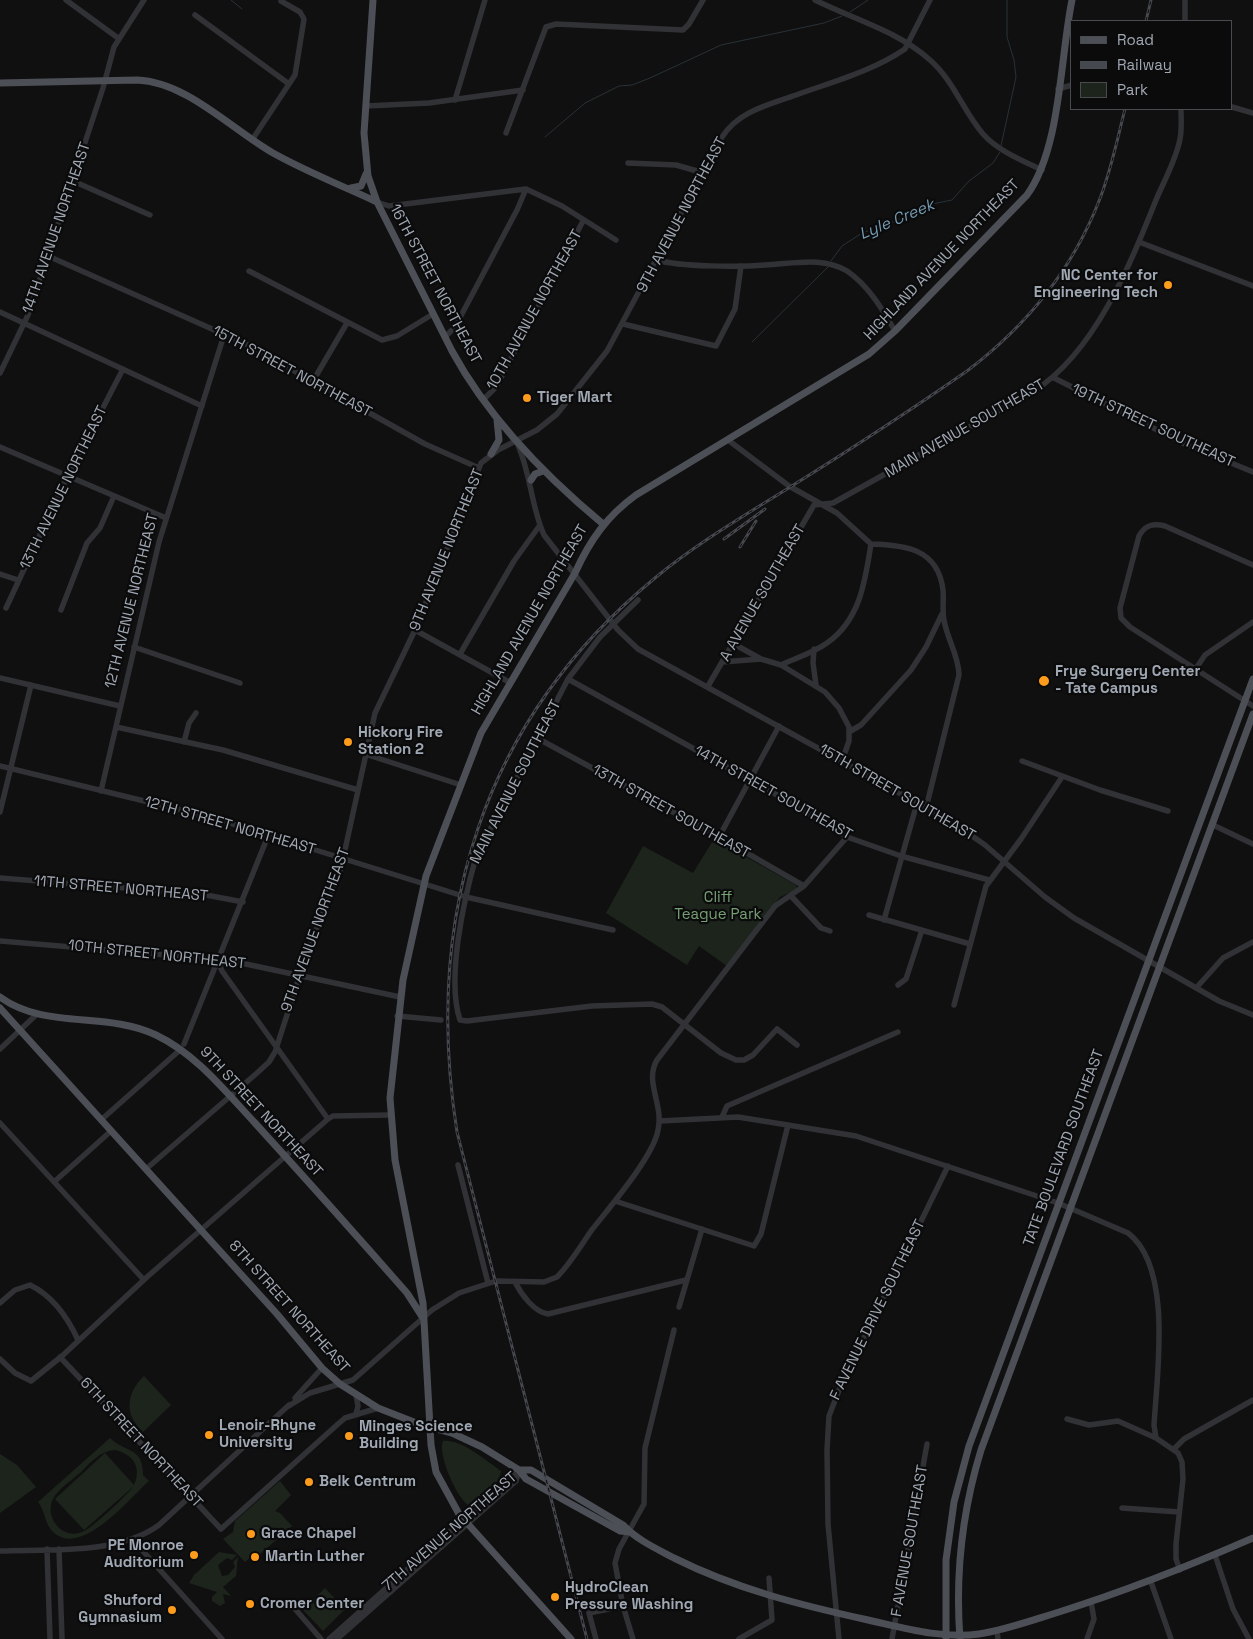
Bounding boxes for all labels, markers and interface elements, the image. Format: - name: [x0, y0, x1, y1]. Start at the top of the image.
- legend: [1070, 20, 1233, 110]
- text: Road: [1117, 30, 1154, 49]
- text: Railway: [1117, 55, 1172, 74]
- text: Park: [1117, 80, 1148, 99]
- street label: 9TH AVENUE NORTHEAST: [633, 134, 731, 296]
- street label: 14TH AVENUE NORTHEAST: [19, 140, 95, 316]
- street label: HIGHLAND AVENUE NORTHEAST: [860, 176, 1024, 344]
- water label: Lyle Creek: [857, 196, 937, 244]
- street label: 16TH STREET NORTHEAST: [385, 201, 485, 367]
- street label: 10TH AVENUE NORTHEAST: [483, 227, 587, 393]
- place label: NC Center for Engineering Tech: [1034, 267, 1158, 302]
- marker: NC Center for Engineering Tech: [1162, 279, 1174, 291]
- street label: 15TH STREET NORTHEAST: [209, 322, 375, 422]
- street label: MAIN AVENUE SOUTHEAST: [882, 376, 1048, 482]
- street label: 19TH STREET SOUTHEAST: [1069, 380, 1237, 472]
- place label: Tiger Mart: [537, 389, 612, 407]
- marker: Tiger Mart: [521, 392, 533, 404]
- street label: 13TH AVENUE NORTHEAST: [16, 403, 112, 573]
- street label: 9TH AVENUE NORTHEAST: [406, 466, 488, 634]
- street label: 12TH AVENUE NORTHEAST: [102, 512, 162, 690]
- street label: A AVENUE SOUTHEAST: [716, 521, 810, 665]
- street label: HIGHLAND AVENUE NORTHEAST: [468, 522, 592, 718]
- place label: Frye Surgery Center - Tate Campus: [1055, 663, 1200, 698]
- marker: Frye Surgery Center - Tate Campus: [1037, 674, 1051, 688]
- street label: MAIN AVENUE SOUTHEAST: [467, 697, 565, 867]
- place label: Hickory Fire Station 2: [358, 724, 443, 759]
- marker: Hickory Fire Station 2: [342, 736, 354, 748]
- street label: 15TH STREET SOUTHEAST: [816, 741, 978, 845]
- street label: 14TH STREET SOUTHEAST: [691, 742, 855, 844]
- street label: 13TH STREET SOUTHEAST: [589, 761, 753, 863]
- street label: 12TH STREET NORTHEAST: [142, 793, 318, 859]
- street label: 9TH AVENUE NORTHEAST: [278, 845, 354, 1015]
- street label: 11TH STREET NORTHEAST: [33, 872, 209, 906]
- park label: Cliff Teague Park: [674, 889, 762, 924]
- street label: 10TH STREET NORTHEAST: [67, 937, 247, 973]
- street label: 9TH STREET NORTHEAST: [196, 1043, 326, 1181]
- street label: TATE BOULEVARD SOUTHEAST: [1020, 1047, 1108, 1249]
- street label: F AVENUE DRIVE SOUTHEAST: [826, 1217, 930, 1403]
- street label: 8TH STREET NORTHEAST: [225, 1237, 353, 1377]
- street label: 6TH STREET NORTHEAST: [76, 1374, 206, 1512]
- place label: Lenoir-Rhyne University: [219, 1417, 316, 1452]
- place label: Minges Science Building: [359, 1418, 473, 1453]
- marker: Lenoir-Rhyne University: [203, 1429, 215, 1441]
- marker: Minges Science Building: [343, 1430, 355, 1442]
- street label: F AVENUE SOUTHEAST: [888, 1464, 932, 1618]
- street label: 7TH AVENUE NORTHEAST: [379, 1468, 521, 1596]
- place label: Belk Centrum: [319, 1473, 416, 1491]
- marker: Belk Centrum: [303, 1476, 315, 1488]
- place label: Grace Chapel: [261, 1525, 356, 1543]
- marker: Grace Chapel: [245, 1528, 257, 1540]
- place label: PE Monroe Auditorium: [104, 1537, 184, 1572]
- place label: Martin Luther: [265, 1548, 365, 1566]
- marker: PE Monroe Auditorium: [188, 1549, 200, 1561]
- marker: Martin Luther: [249, 1551, 261, 1563]
- place label: HydroClean Pressure Washing: [565, 1579, 693, 1614]
- marker: HydroClean Pressure Washing: [549, 1591, 561, 1603]
- place label: Shuford Gymnasium: [78, 1592, 162, 1627]
- place label: Cromer Center: [260, 1595, 364, 1613]
- marker: Cromer Center: [244, 1598, 256, 1610]
- marker: Shuford Gymnasium: [166, 1604, 178, 1616]

